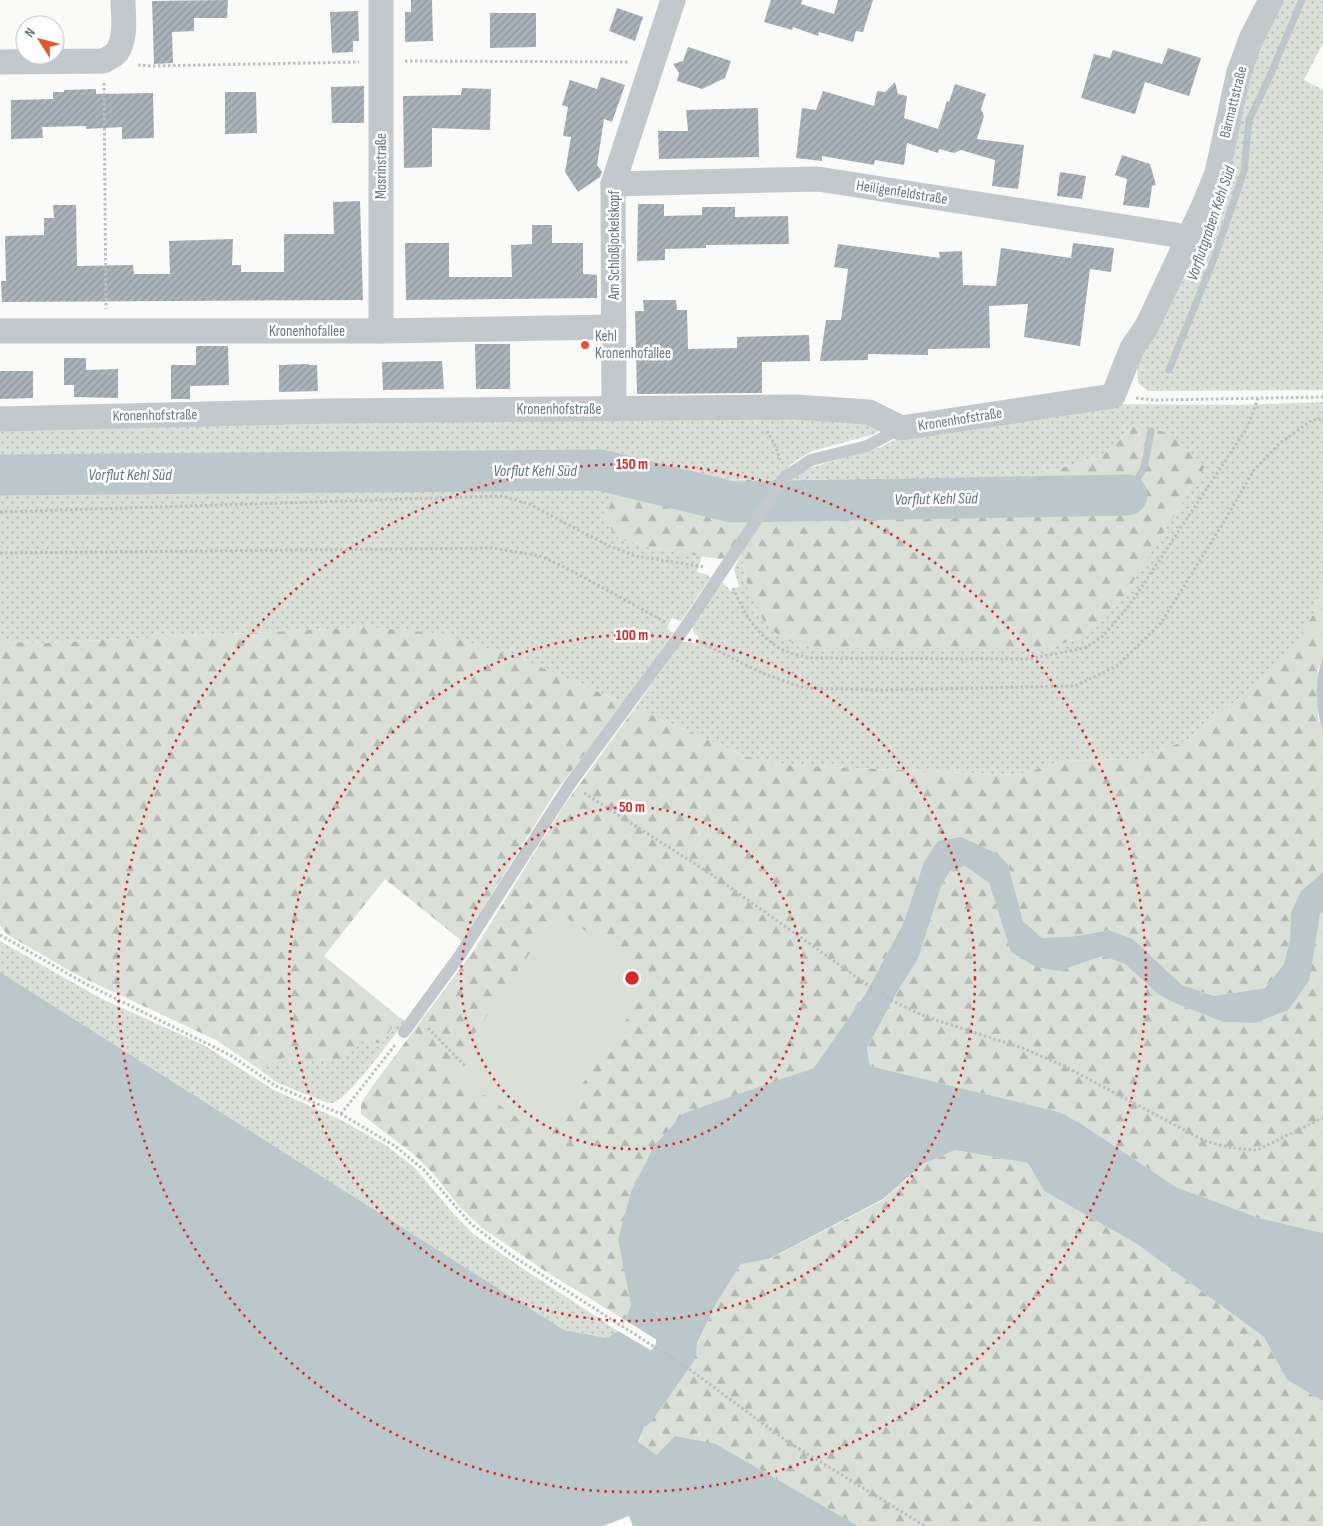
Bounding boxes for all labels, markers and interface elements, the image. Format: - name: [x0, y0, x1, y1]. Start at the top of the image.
- north arrow: [15, 15, 65, 65]
- text: N: [21, 25, 39, 41]
- street label: Bärmattstraße: [1215, 64, 1252, 140]
- street label: Mosrinstraße: [372, 133, 391, 199]
- water label: Vorflutgraben Kehl Süd: [1183, 163, 1240, 283]
- street label: Heiligenfeldstraße: [855, 176, 949, 209]
- street label: Am Schloßjockelskopf: [605, 189, 624, 301]
- street label: Kronenhofallee: [269, 322, 345, 341]
- place label: Kehl Kronenhofallee: [595, 327, 671, 363]
- marker: Kehl Kronenhofallee: [579, 339, 591, 351]
- street label: Kronenhofstraße: [517, 400, 601, 419]
- street label: Kronenhofstraße: [917, 403, 1004, 436]
- street label: Kronenhofstraße: [112, 405, 198, 426]
- text: 150 m: [616, 455, 648, 474]
- water label: Vorflut Kehl Süd: [493, 462, 577, 481]
- water label: Vorflut Kehl Süd: [88, 466, 172, 485]
- water label: Vorflut Kehl Süd: [894, 489, 978, 510]
- text: 100 m: [616, 626, 648, 645]
- text: 50 m: [619, 798, 645, 817]
- centre of rings: [623, 969, 641, 987]

